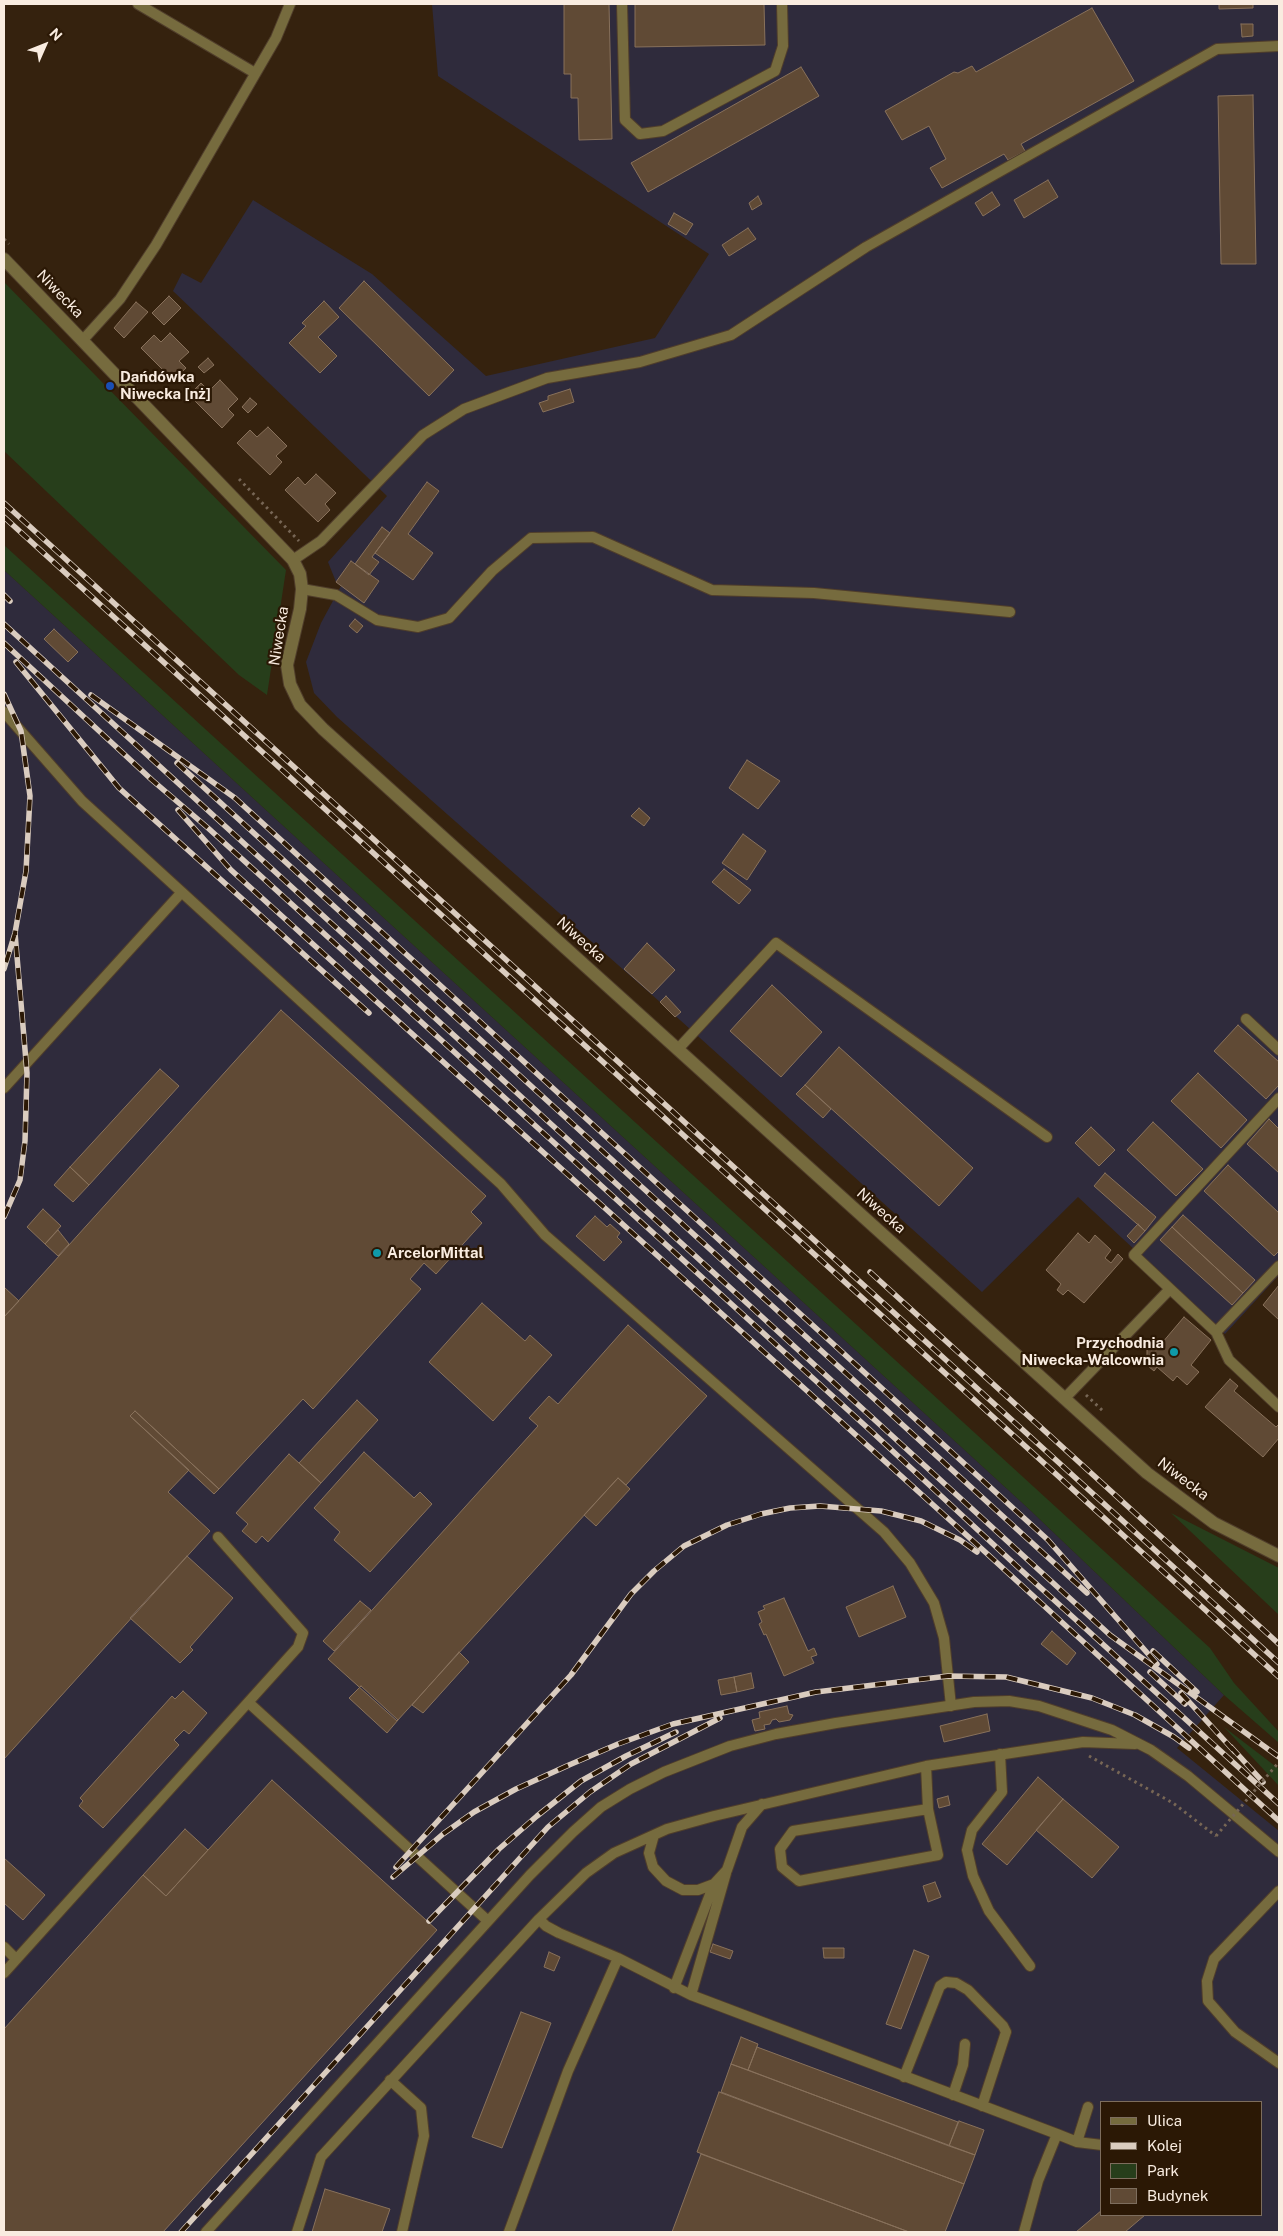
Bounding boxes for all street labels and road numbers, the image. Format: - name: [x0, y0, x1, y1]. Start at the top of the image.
- street label: Niwecka: [33, 266, 87, 322]
- street label: Niwecka: [265, 605, 293, 667]
- street label: Niwecka: [553, 913, 609, 967]
- street label: Niwecka: [853, 1184, 909, 1238]
- street label: Niwecka: [1154, 1454, 1212, 1504]

